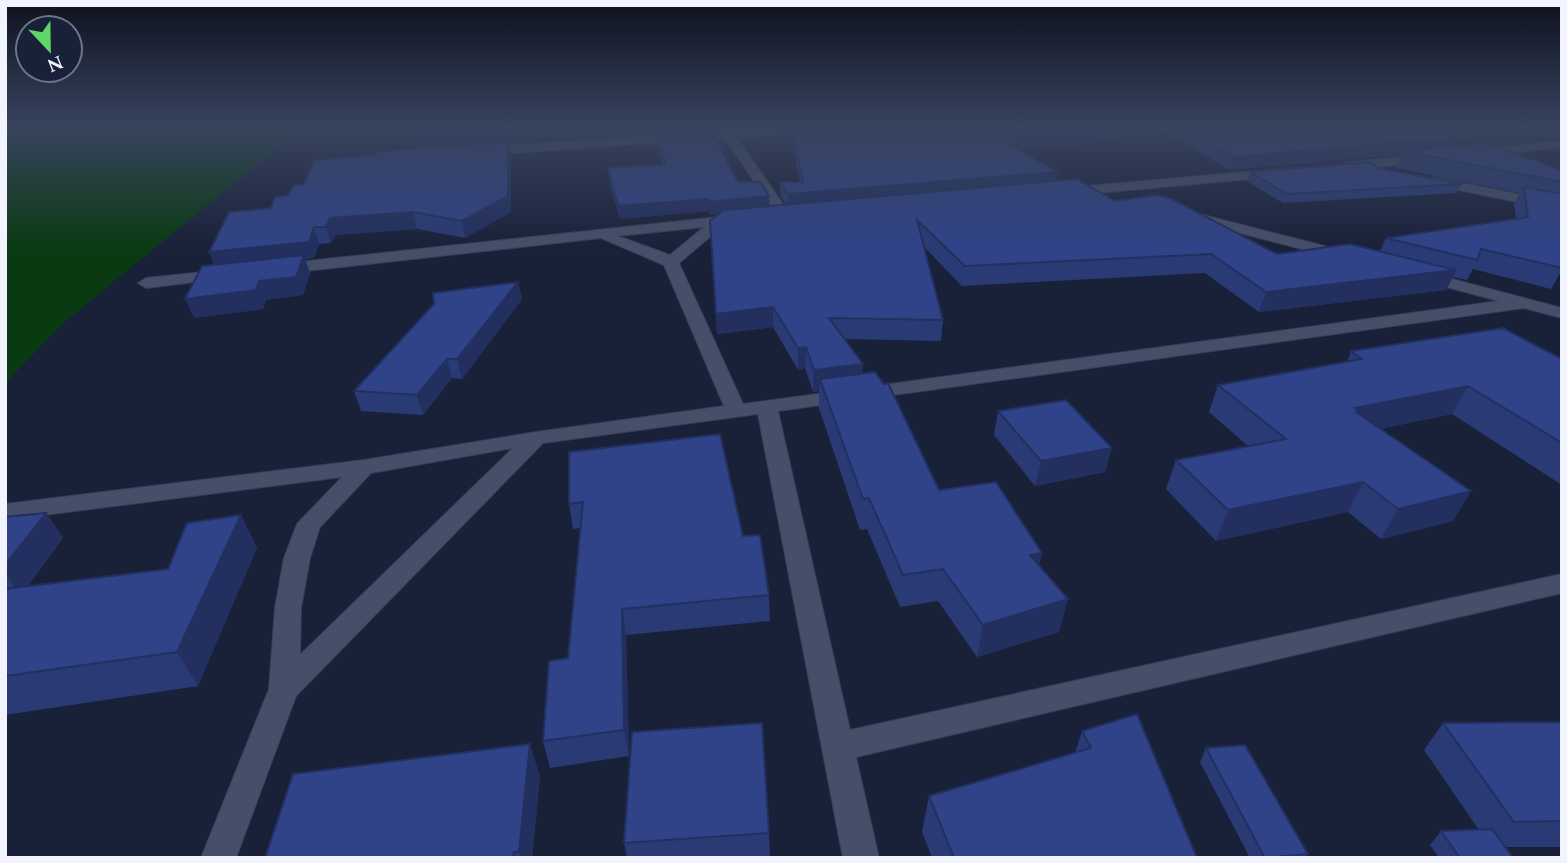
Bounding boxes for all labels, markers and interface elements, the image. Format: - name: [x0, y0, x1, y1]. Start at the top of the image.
- north arrow: [14, 14, 84, 84]
- text: N: [42, 47, 67, 80]

